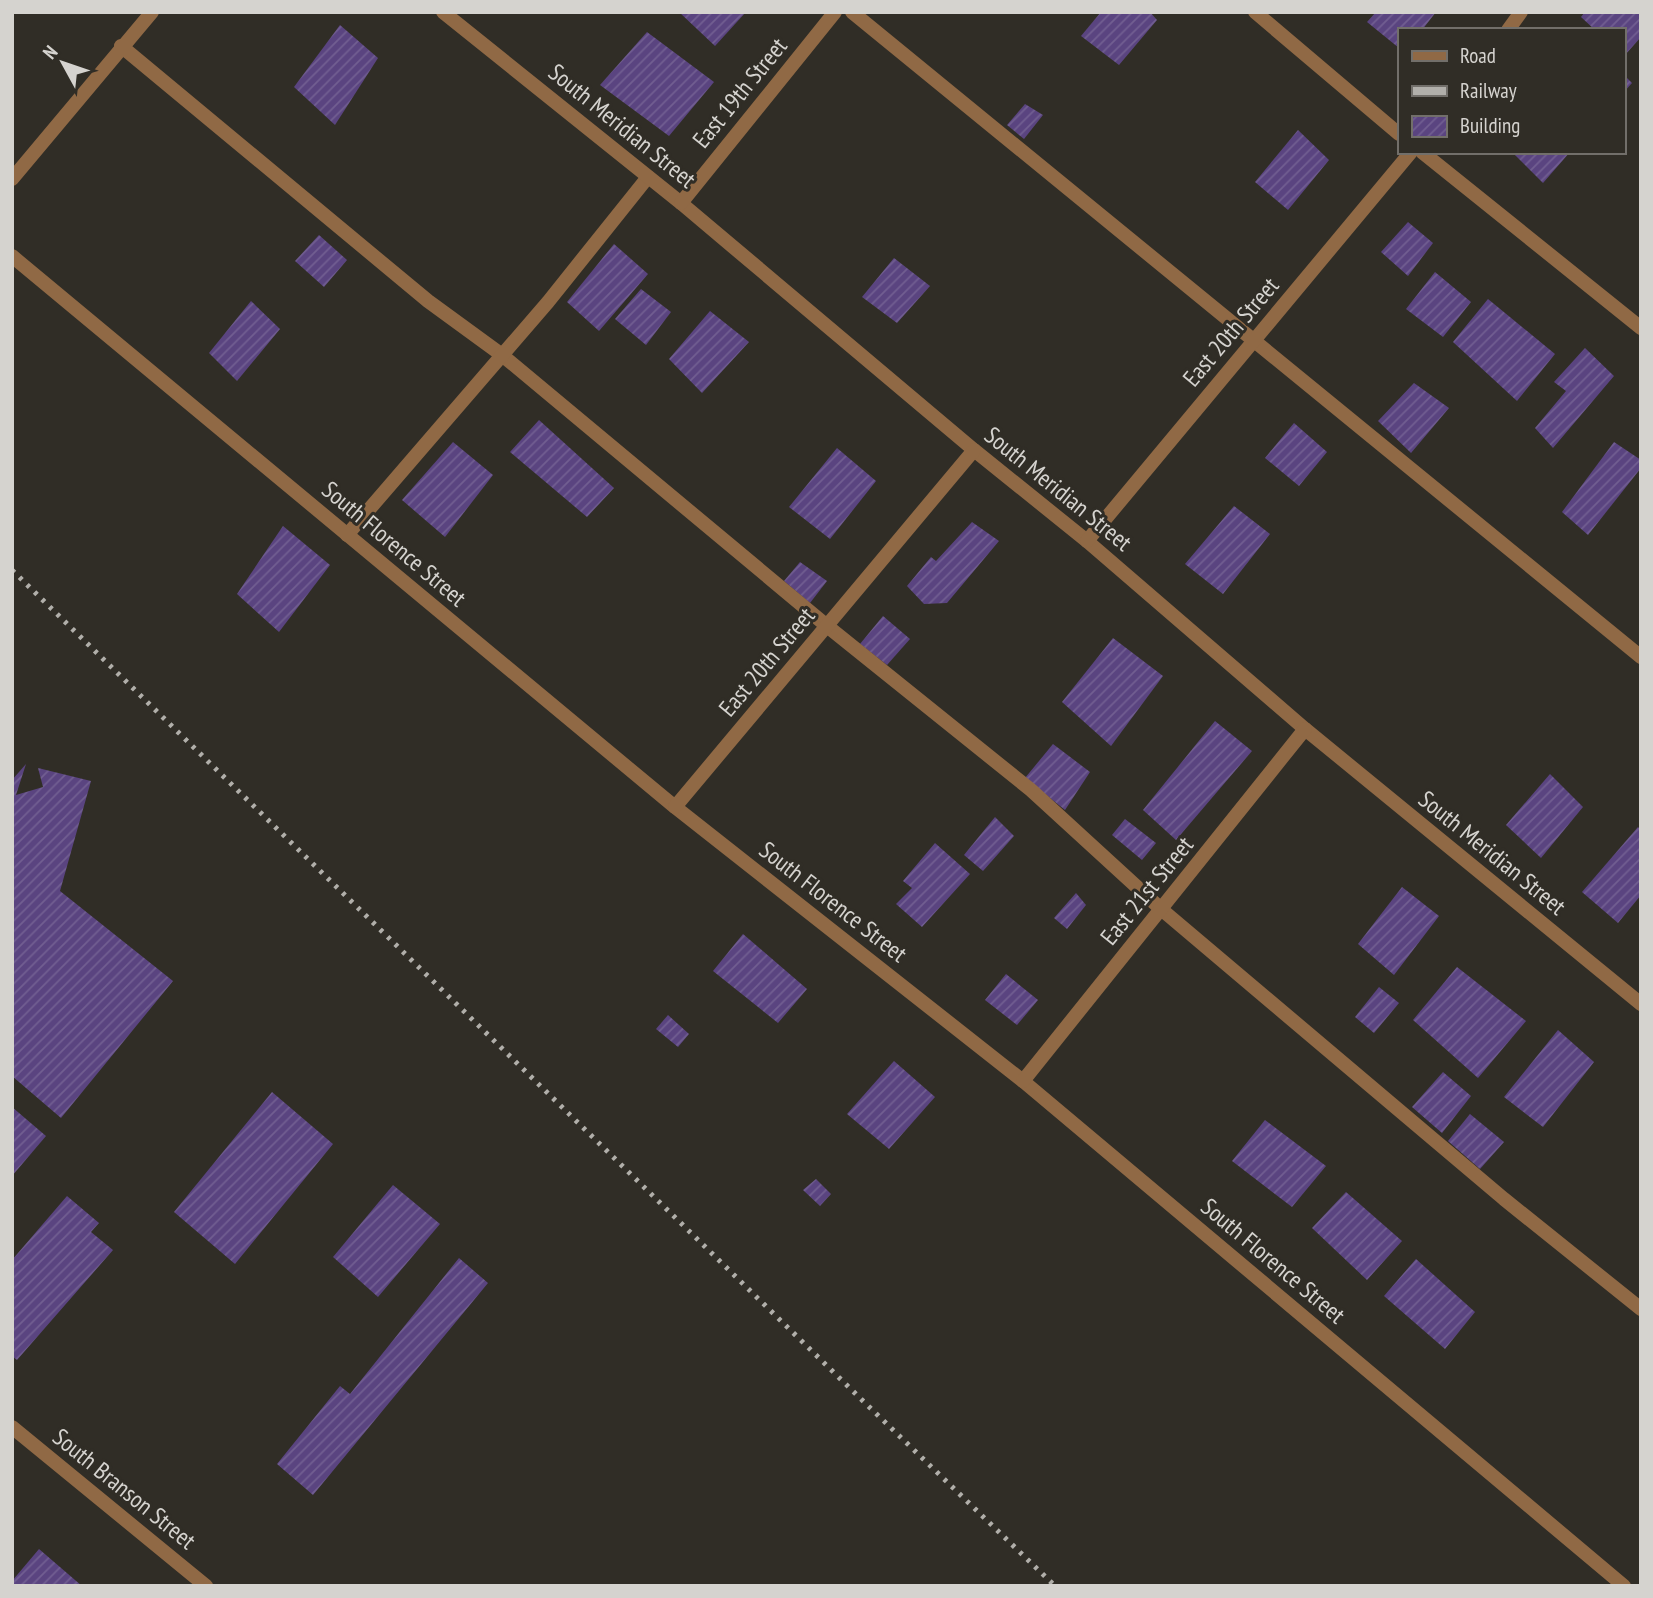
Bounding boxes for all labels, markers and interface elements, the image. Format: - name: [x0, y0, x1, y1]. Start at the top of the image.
- north arrow: [28, 28, 98, 98]
- legend: [1398, 28, 1625, 154]
- street label: East 19th Street: [686, 31, 794, 154]
- text: N: [37, 40, 62, 64]
- text: Road: [1460, 42, 1496, 69]
- street label: South Meridian Street: [542, 57, 703, 195]
- text: Railway: [1460, 77, 1517, 104]
- text: Building: [1460, 112, 1520, 139]
- street label: East 20th Street: [1176, 270, 1286, 393]
- street label: South Meridian Street: [978, 420, 1139, 558]
- street label: South Florence Street: [316, 474, 473, 613]
- street label: East 20th Street: [712, 600, 822, 723]
- street label: South Meridian Street: [1412, 784, 1573, 922]
- street label: East 21st Street: [1093, 830, 1200, 951]
- street label: South Florence Street: [753, 834, 914, 969]
- street label: South Florence Street: [1195, 1191, 1352, 1330]
- street label: South Branson Street: [47, 1421, 202, 1556]

